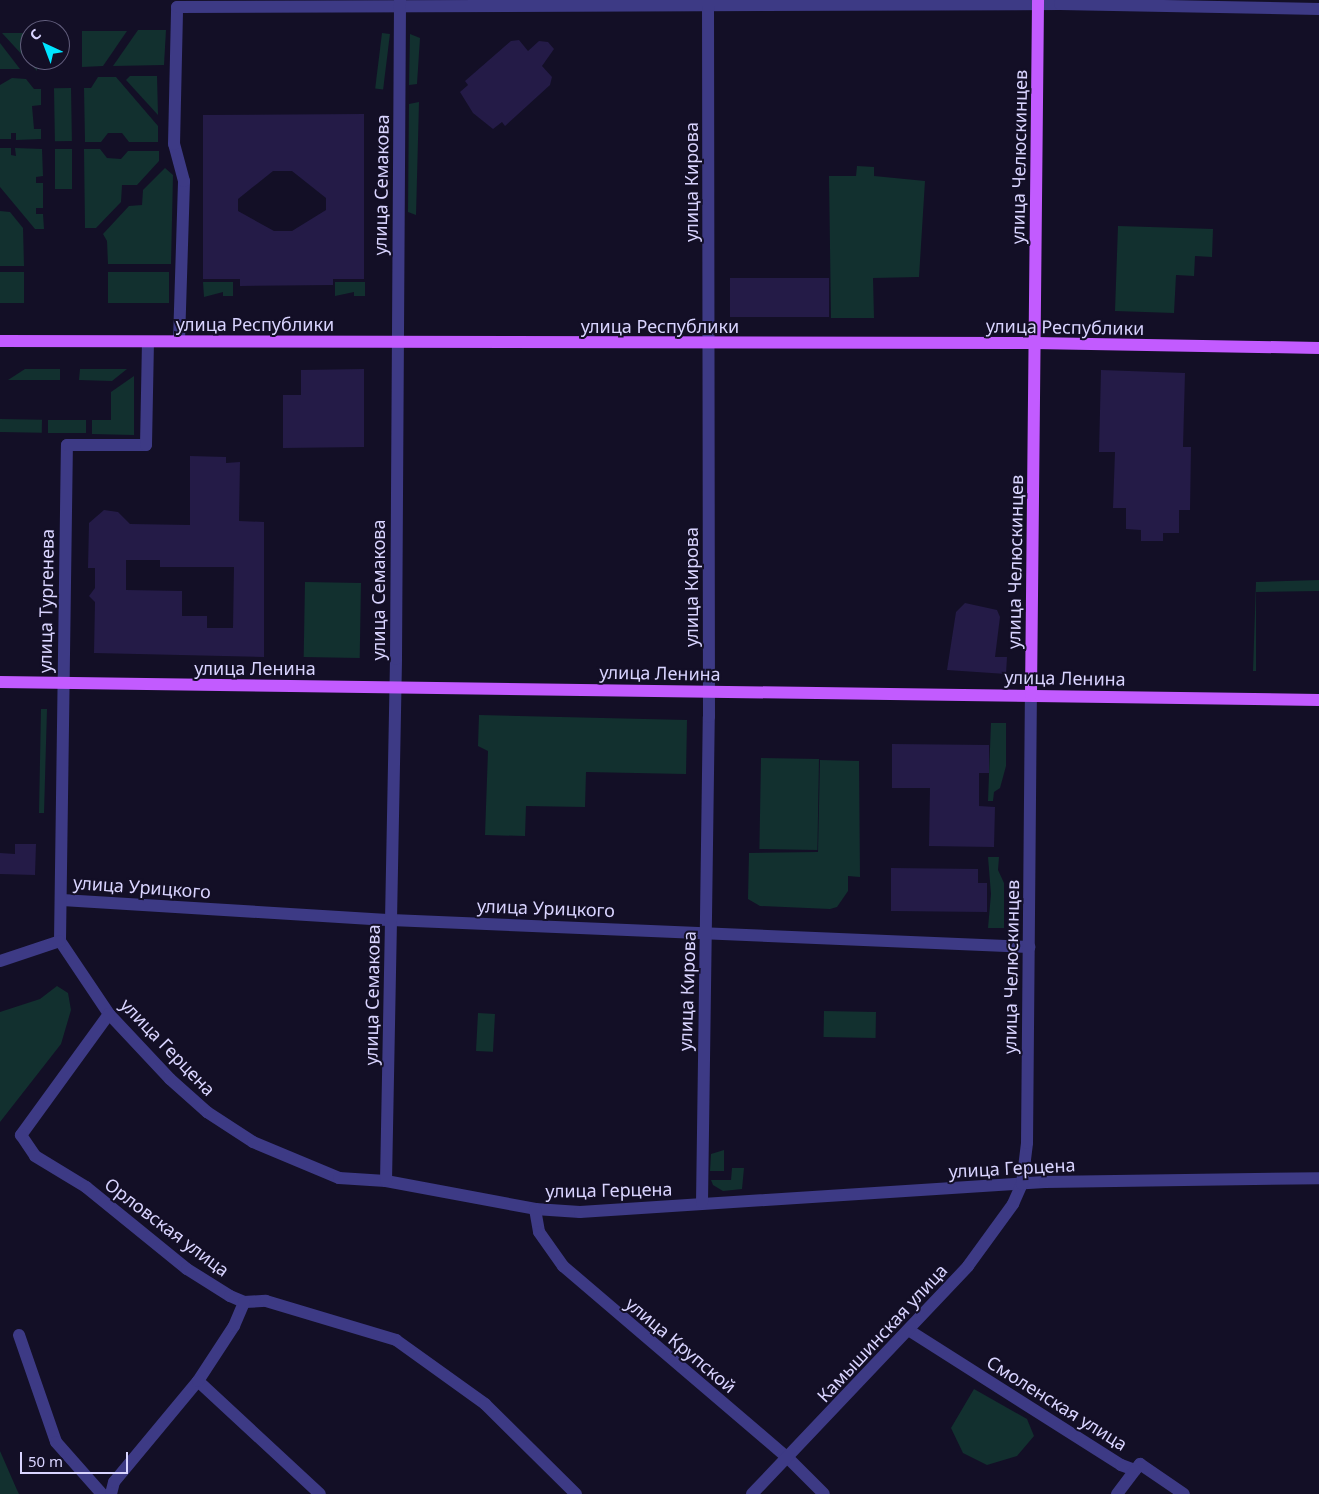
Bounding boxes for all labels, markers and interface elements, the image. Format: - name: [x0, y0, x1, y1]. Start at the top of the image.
- north arrow: [20, 20, 70, 70]
- text: С: [25, 24, 45, 44]
- street label: улица Челюскинцев: [1007, 70, 1031, 244]
- street label: улица Семакова: [369, 114, 393, 256]
- street label: улица Кирова: [680, 122, 702, 242]
- street label: улица Республики: [176, 313, 334, 335]
- street label: улица Республики: [581, 315, 739, 337]
- street label: улица Республики: [986, 315, 1144, 339]
- street label: улица Челюскинцев: [1003, 475, 1027, 649]
- street label: улица Семакова: [367, 519, 389, 661]
- street label: улица Кирова: [680, 527, 702, 647]
- street label: улица Тургенева: [34, 529, 58, 673]
- street label: улица Ленина: [194, 657, 316, 679]
- street label: улица Ленина: [599, 661, 721, 685]
- street label: улица Ленина: [1004, 666, 1126, 690]
- street label: улица Урицкого: [72, 871, 212, 903]
- street label: улица Челюскинцев: [999, 880, 1023, 1054]
- street label: улица Урицкого: [477, 895, 615, 921]
- street label: улица Семакова: [360, 924, 384, 1066]
- street label: улица Кирова: [674, 931, 700, 1051]
- street label: улица Герцена: [116, 994, 220, 1100]
- street label: улица Герцена: [948, 1154, 1076, 1182]
- street label: Орловская улица: [101, 1173, 233, 1281]
- street label: улица Герцена: [545, 1178, 673, 1202]
- street label: Камышинская улица: [812, 1259, 952, 1407]
- street label: улица Крупской: [621, 1293, 741, 1397]
- street label: Смоленская улица: [983, 1351, 1131, 1455]
- scale bar: [22, 1442, 130, 1474]
- text: 50 m: [28, 1451, 63, 1471]

